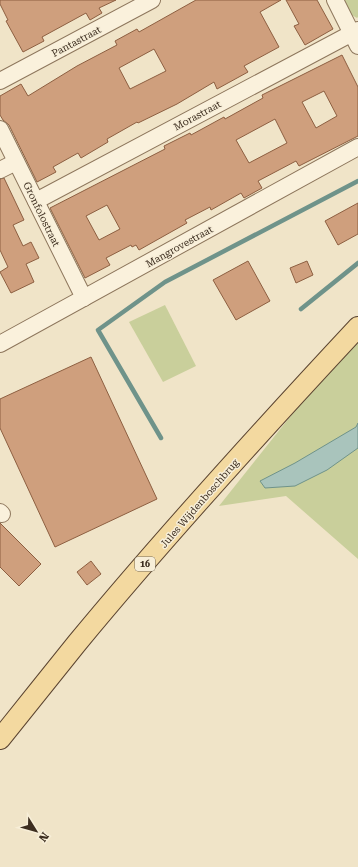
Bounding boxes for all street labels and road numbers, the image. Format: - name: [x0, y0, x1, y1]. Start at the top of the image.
- street label: Pantastraat: [50, 24, 103, 59]
- street label: Morastraat: [172, 98, 223, 132]
- street label: Gronfolostraat: [21, 180, 62, 249]
- street label: Mangrovestraat: [144, 223, 215, 269]
- street label: Jules Wijdenboschbrug: [158, 457, 241, 550]
- road number: 16: [135, 557, 155, 571]

